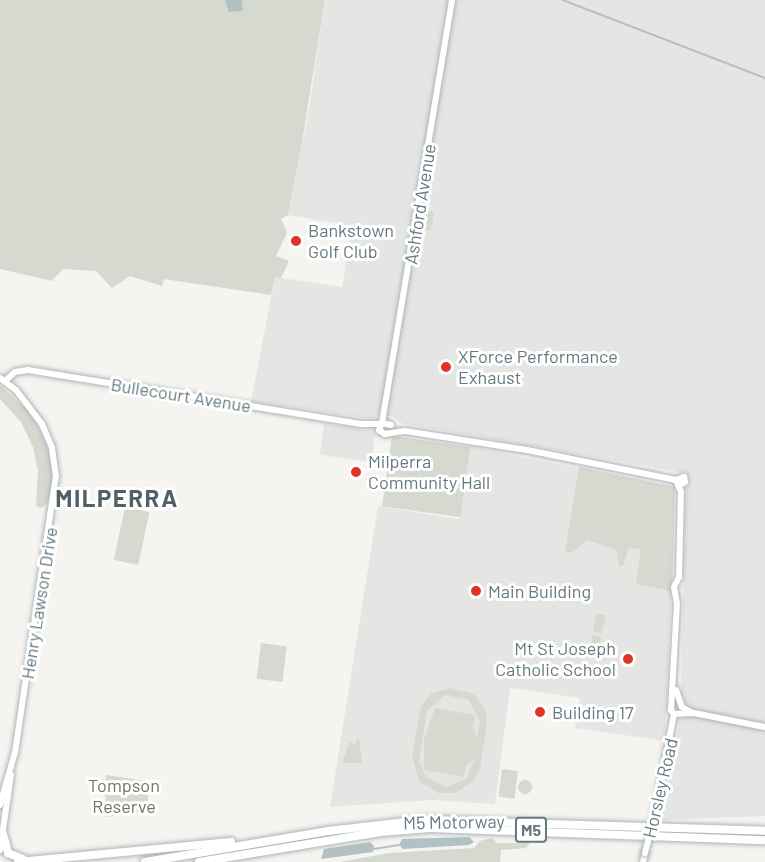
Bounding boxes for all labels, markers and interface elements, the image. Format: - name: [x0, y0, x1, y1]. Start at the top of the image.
- street label: Ashford Avenue: [400, 142, 440, 266]
- place label: Bankstown Golf Club: [308, 220, 394, 262]
- marker: Bankstown Golf Club: [289, 234, 303, 248]
- place label: XForce Performance Exhaust: [458, 346, 618, 388]
- marker: XForce Performance Exhaust: [439, 360, 453, 374]
- street label: Bullecourt Avenue: [109, 373, 253, 417]
- place label: Milperra Community Hall: [368, 451, 490, 494]
- marker: Milperra Community Hall: [349, 465, 363, 479]
- district label: MILPERRA: [55, 484, 179, 512]
- street label: Henry Lawson Drive: [16, 525, 62, 681]
- place label: Main Building: [488, 580, 591, 602]
- marker: Main Building: [469, 584, 483, 598]
- place label: Mt St Joseph Catholic School: [495, 638, 616, 680]
- marker: Mt St Joseph Catholic School: [621, 652, 635, 666]
- place label: Building 17: [552, 701, 634, 723]
- marker: Building 17: [533, 705, 547, 719]
- street label: Horsley Road: [638, 736, 682, 840]
- park label: Tompson Reserve: [88, 775, 160, 818]
- street label: M5 Motorway: [403, 810, 505, 834]
- road number: M5: [514, 817, 548, 843]

